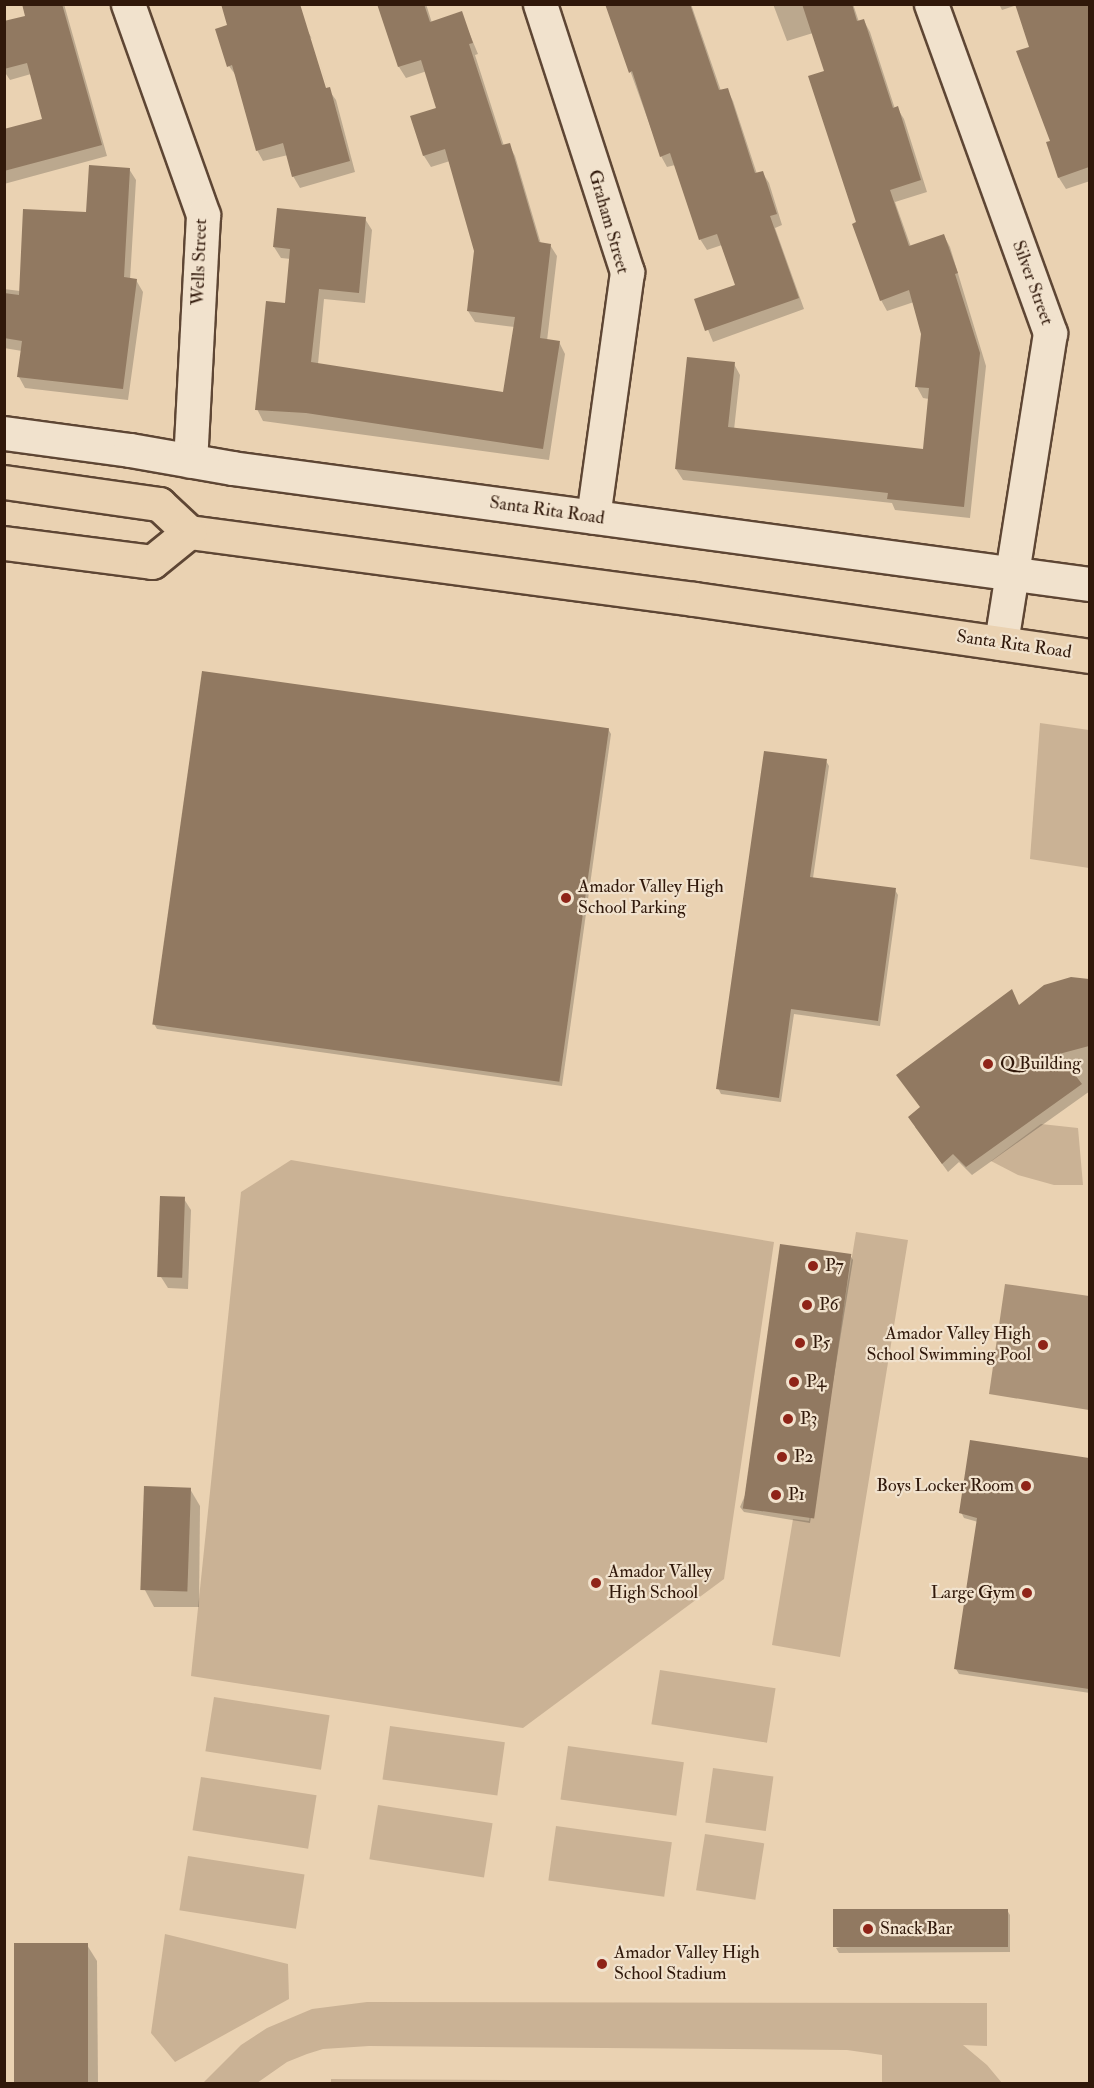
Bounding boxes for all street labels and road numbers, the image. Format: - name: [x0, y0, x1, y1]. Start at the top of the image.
- street label: Graham Street: [583, 167, 633, 277]
- street label: Wells Street: [188, 218, 212, 306]
- street label: Silver Street: [1007, 238, 1057, 328]
- street label: Santa Rita Road: [488, 492, 606, 530]
- street label: Santa Rita Road: [955, 626, 1073, 664]

